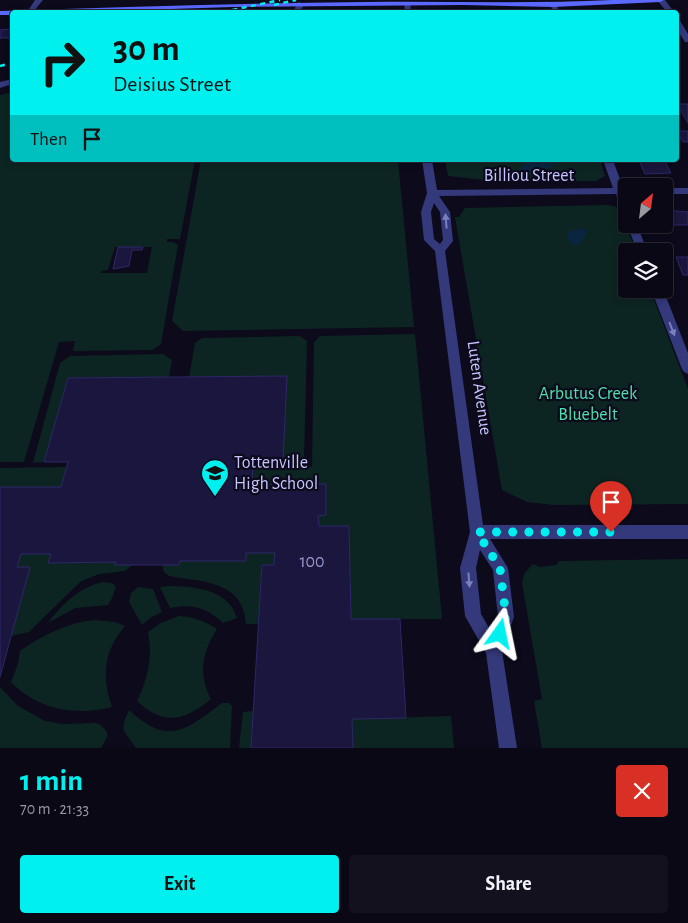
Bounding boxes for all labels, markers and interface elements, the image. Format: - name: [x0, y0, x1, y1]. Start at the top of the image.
- icon: right: [30, 30, 95, 95]
- text: 30 m: [113, 32, 180, 67]
- text: Deisius Street: [113, 73, 231, 95]
- icon: arrive: [78, 125, 106, 153]
- text: Then: [30, 130, 68, 149]
- street label: Billiou Street: [484, 167, 575, 185]
- north arrow: [618, 178, 672, 232]
- map controls: [618, 178, 673, 298]
- one-way arrow: [442, 213, 450, 229]
- button: layers: [618, 243, 673, 298]
- one-way arrow: [669, 322, 677, 336]
- street label: Luten Avenue: [463, 340, 495, 436]
- park label: Arbutus Creek Bluebelt: [539, 385, 638, 424]
- place label: Tottenville High School: [234, 454, 318, 493]
- school or university icon: Tottenville High School: [200, 458, 230, 497]
- pin: [590, 481, 632, 532]
- icon: arrive: [597, 488, 625, 516]
- house number: 100: [299, 553, 325, 571]
- one-way arrow: [465, 572, 473, 588]
- position arrow: [473, 607, 525, 659]
- button: close: [616, 765, 668, 817]
- text: 1 min: [20, 766, 83, 796]
- text: 70 m · 21:33: [20, 801, 89, 817]
- button: Exit: [20, 855, 339, 913]
- button: Share: [349, 855, 668, 913]

